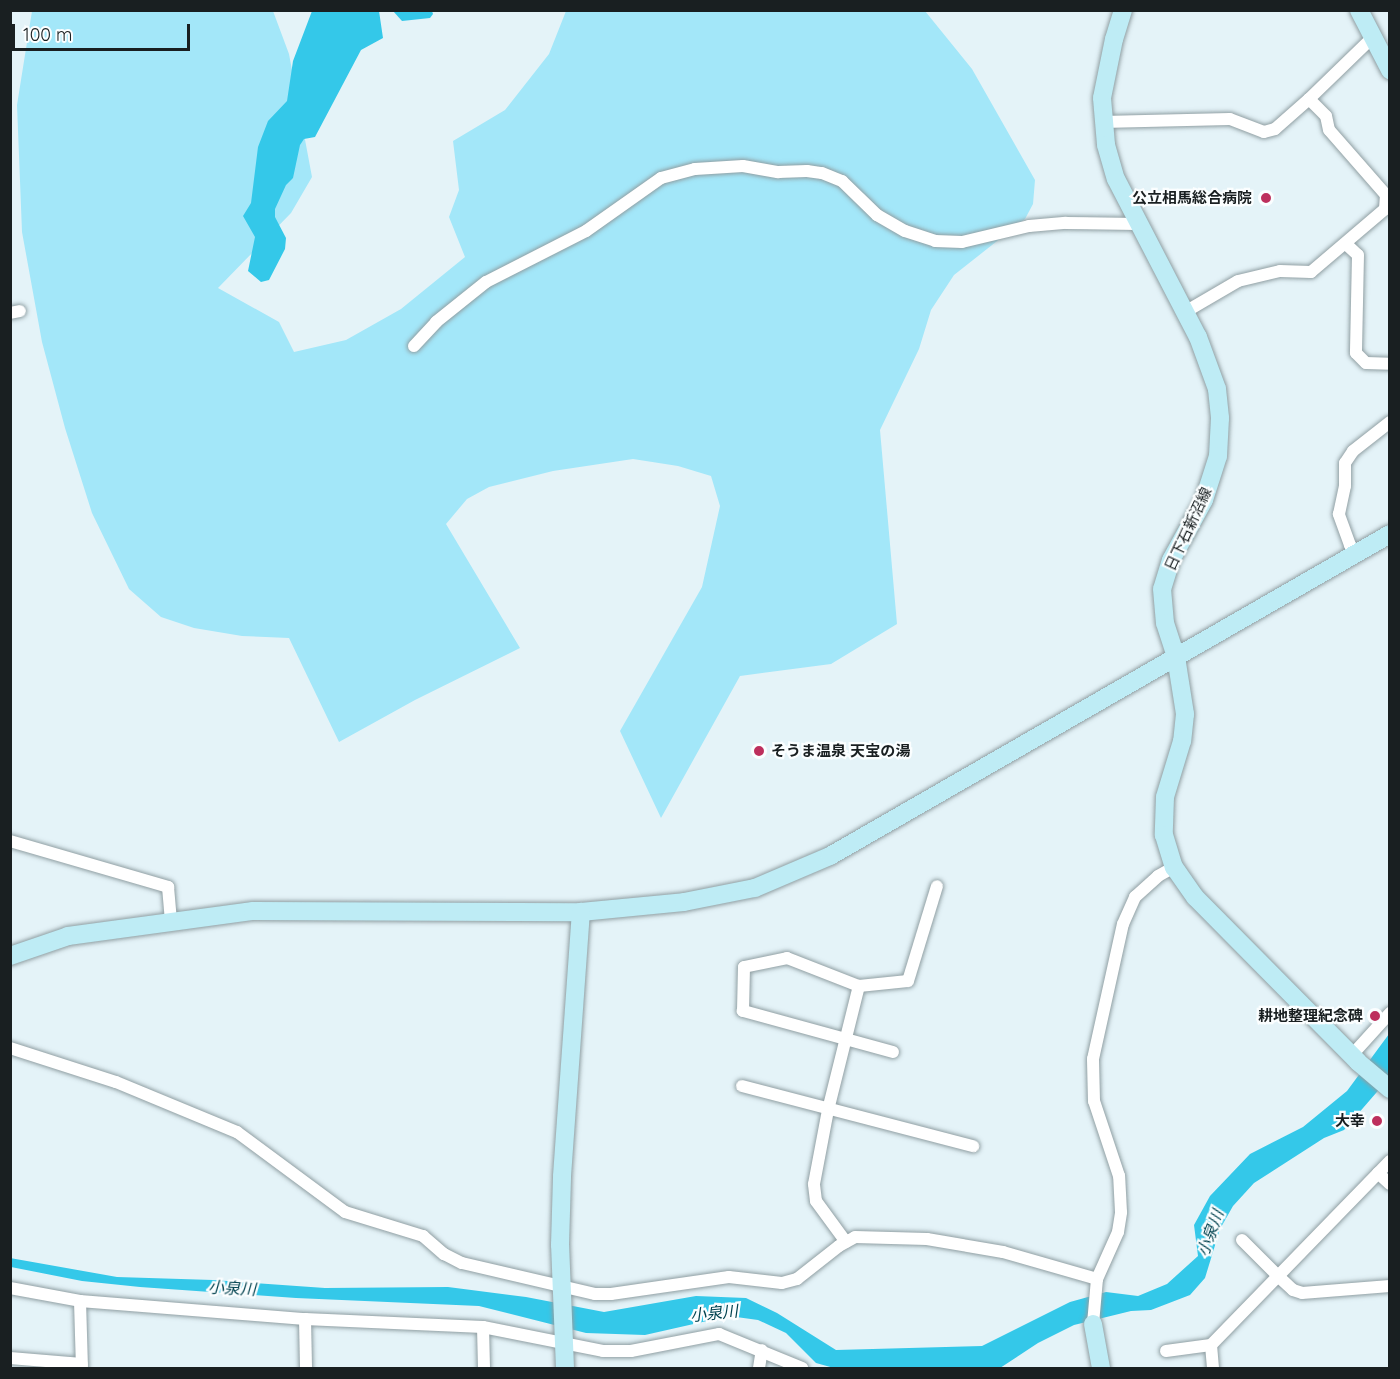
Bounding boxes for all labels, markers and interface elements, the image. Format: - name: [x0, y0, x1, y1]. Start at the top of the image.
- scale bar: [15, 12, 194, 50]
- text: 100 m: [23, 23, 72, 46]
- place label: 公立相馬総合病院: [1132, 189, 1252, 207]
- marker: 公立相馬総合病院: [1257, 189, 1275, 207]
- street label: 日下石新沼線: [1161, 484, 1215, 574]
- place label: そうま温泉 天宝の湯: [771, 742, 910, 760]
- marker: そうま温泉 天宝の湯: [752, 744, 766, 758]
- place label: 耕地整理紀念碑: [1258, 1007, 1363, 1025]
- marker: 耕地整理紀念碑: [1368, 1009, 1382, 1023]
- place label: 大幸: [1335, 1112, 1365, 1130]
- marker: 大幸: [1370, 1114, 1384, 1128]
- water label: 小泉川: [1193, 1207, 1227, 1259]
- water label: 小泉川: [208, 1277, 256, 1299]
- water label: 小泉川: [689, 1301, 739, 1325]

